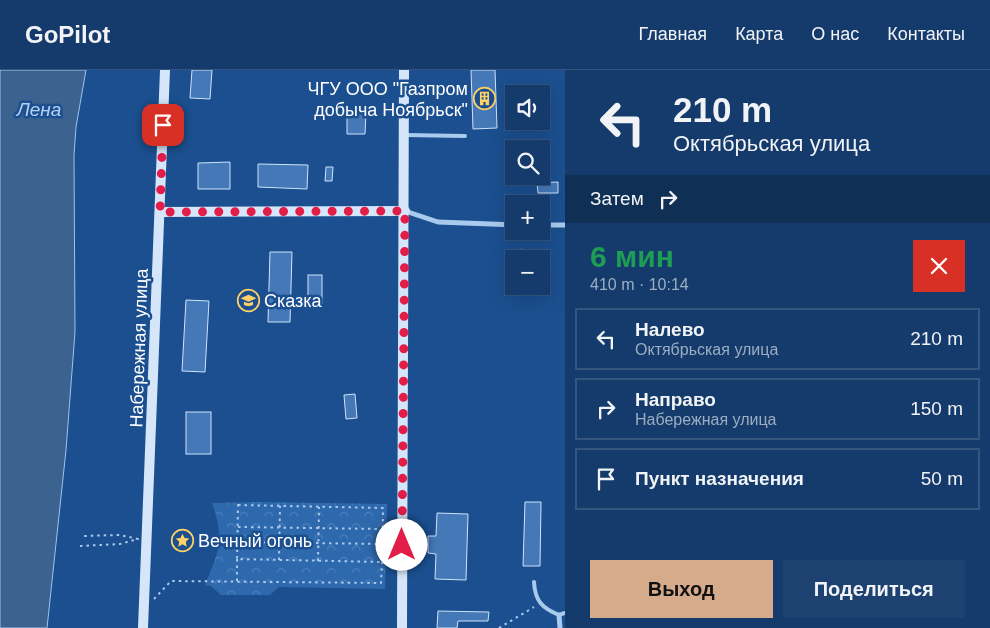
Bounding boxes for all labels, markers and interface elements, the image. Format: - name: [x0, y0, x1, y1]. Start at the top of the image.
- text: GoPilot: [25, 21, 110, 48]
- text: Главная: [639, 24, 707, 44]
- text: Карта: [735, 24, 783, 44]
- text: О нас: [811, 24, 859, 44]
- text: Контакты: [887, 24, 965, 44]
- place label: ЧГУ ООО "Газпром добыча Ноябрьск": [307, 79, 468, 120]
- map controls: [505, 85, 550, 295]
- button: sound: [505, 85, 550, 130]
- building icon: ЧГУ ООО "Газпром добыча Ноябрьск": [472, 87, 496, 111]
- icon: left: [590, 90, 655, 155]
- text: 210 m: [673, 90, 772, 129]
- water label: Лена: [15, 99, 61, 120]
- pin: [142, 104, 184, 146]
- icon: arrive: [149, 111, 177, 139]
- text: Октябрьская улица: [673, 131, 870, 156]
- button: search: [505, 140, 550, 185]
- icon: right: [654, 185, 682, 213]
- text: Затем: [590, 188, 644, 209]
- button: +: [505, 195, 550, 240]
- text: 6 мин: [590, 240, 674, 273]
- button: close: [913, 240, 965, 292]
- button: −: [505, 250, 550, 295]
- street label: Набережная улица: [126, 267, 152, 428]
- text: 410 m · 10:14: [590, 276, 689, 293]
- school or university icon: Сказка: [236, 289, 260, 313]
- place label: Сказка: [264, 291, 323, 311]
- text: Налево: [635, 319, 705, 340]
- icon: left: [592, 325, 620, 353]
- text: 210 m: [910, 328, 963, 349]
- text: Октябрьская улица: [635, 341, 778, 358]
- text: Направо: [635, 389, 716, 410]
- icon: right: [592, 395, 620, 423]
- text: 150 m: [910, 398, 963, 419]
- text: Набережная улица: [635, 411, 776, 428]
- icon: arrive: [592, 465, 620, 493]
- text: Пункт назначения: [635, 468, 804, 489]
- text: 50 m: [921, 468, 963, 489]
- position arrow: [375, 518, 427, 570]
- place icon: Вечный огонь: [170, 529, 194, 553]
- place label: Вечный огонь: [198, 531, 312, 551]
- button: Выход: [590, 560, 773, 618]
- button: Поделиться: [783, 560, 965, 618]

